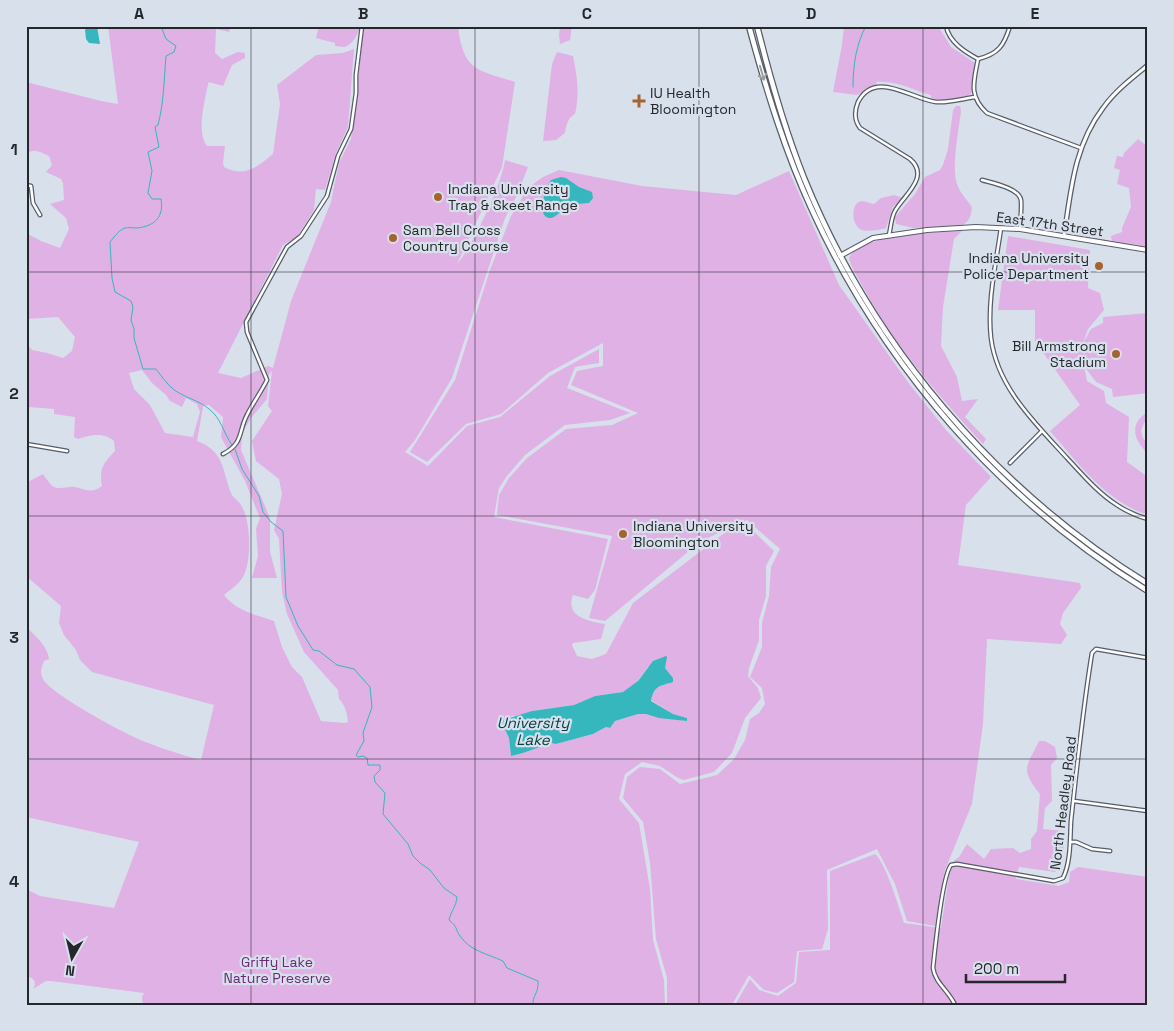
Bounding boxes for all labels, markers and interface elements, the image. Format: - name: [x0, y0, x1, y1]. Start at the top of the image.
- text: A: [134, 3, 144, 24]
- text: B: [358, 3, 368, 24]
- text: C: [582, 3, 592, 24]
- text: D: [806, 3, 816, 24]
- text: E: [1031, 3, 1040, 24]
- one-way arrow: [757, 65, 767, 81]
- place label: IU Health Bloomington: [650, 84, 736, 118]
- marker: IU Health Bloomington: [632, 94, 646, 108]
- text: 1: [10, 139, 18, 160]
- place label: Indiana University Trap & Skeet Range: [448, 180, 578, 214]
- marker: Indiana University Trap & Skeet Range: [432, 191, 444, 203]
- street label: East 17th Street: [995, 208, 1105, 240]
- place label: Sam Bell Cross Country Course: [403, 221, 509, 255]
- marker: Sam Bell Cross Country Course: [387, 232, 399, 244]
- place label: Indiana University Police Department: [964, 249, 1089, 283]
- marker: Indiana University Police Department: [1093, 260, 1105, 272]
- place label: Bill Armstrong Stadium: [1012, 337, 1106, 371]
- marker: Bill Armstrong Stadium: [1110, 348, 1122, 360]
- text: 2: [9, 383, 19, 404]
- place label: Indiana University Bloomington: [633, 517, 754, 551]
- marker: Indiana University Bloomington: [617, 528, 629, 540]
- text: 3: [9, 627, 19, 648]
- water label: University Lake: [497, 713, 570, 749]
- street label: North Headley Road: [1046, 735, 1080, 871]
- text: 4: [9, 871, 19, 892]
- north arrow: [48, 934, 98, 984]
- scale bar: [966, 951, 1065, 983]
- park label: Griffy Lake Nature Preserve: [223, 953, 331, 987]
- text: 200 m: [974, 959, 1019, 978]
- text: N: [64, 961, 76, 980]

